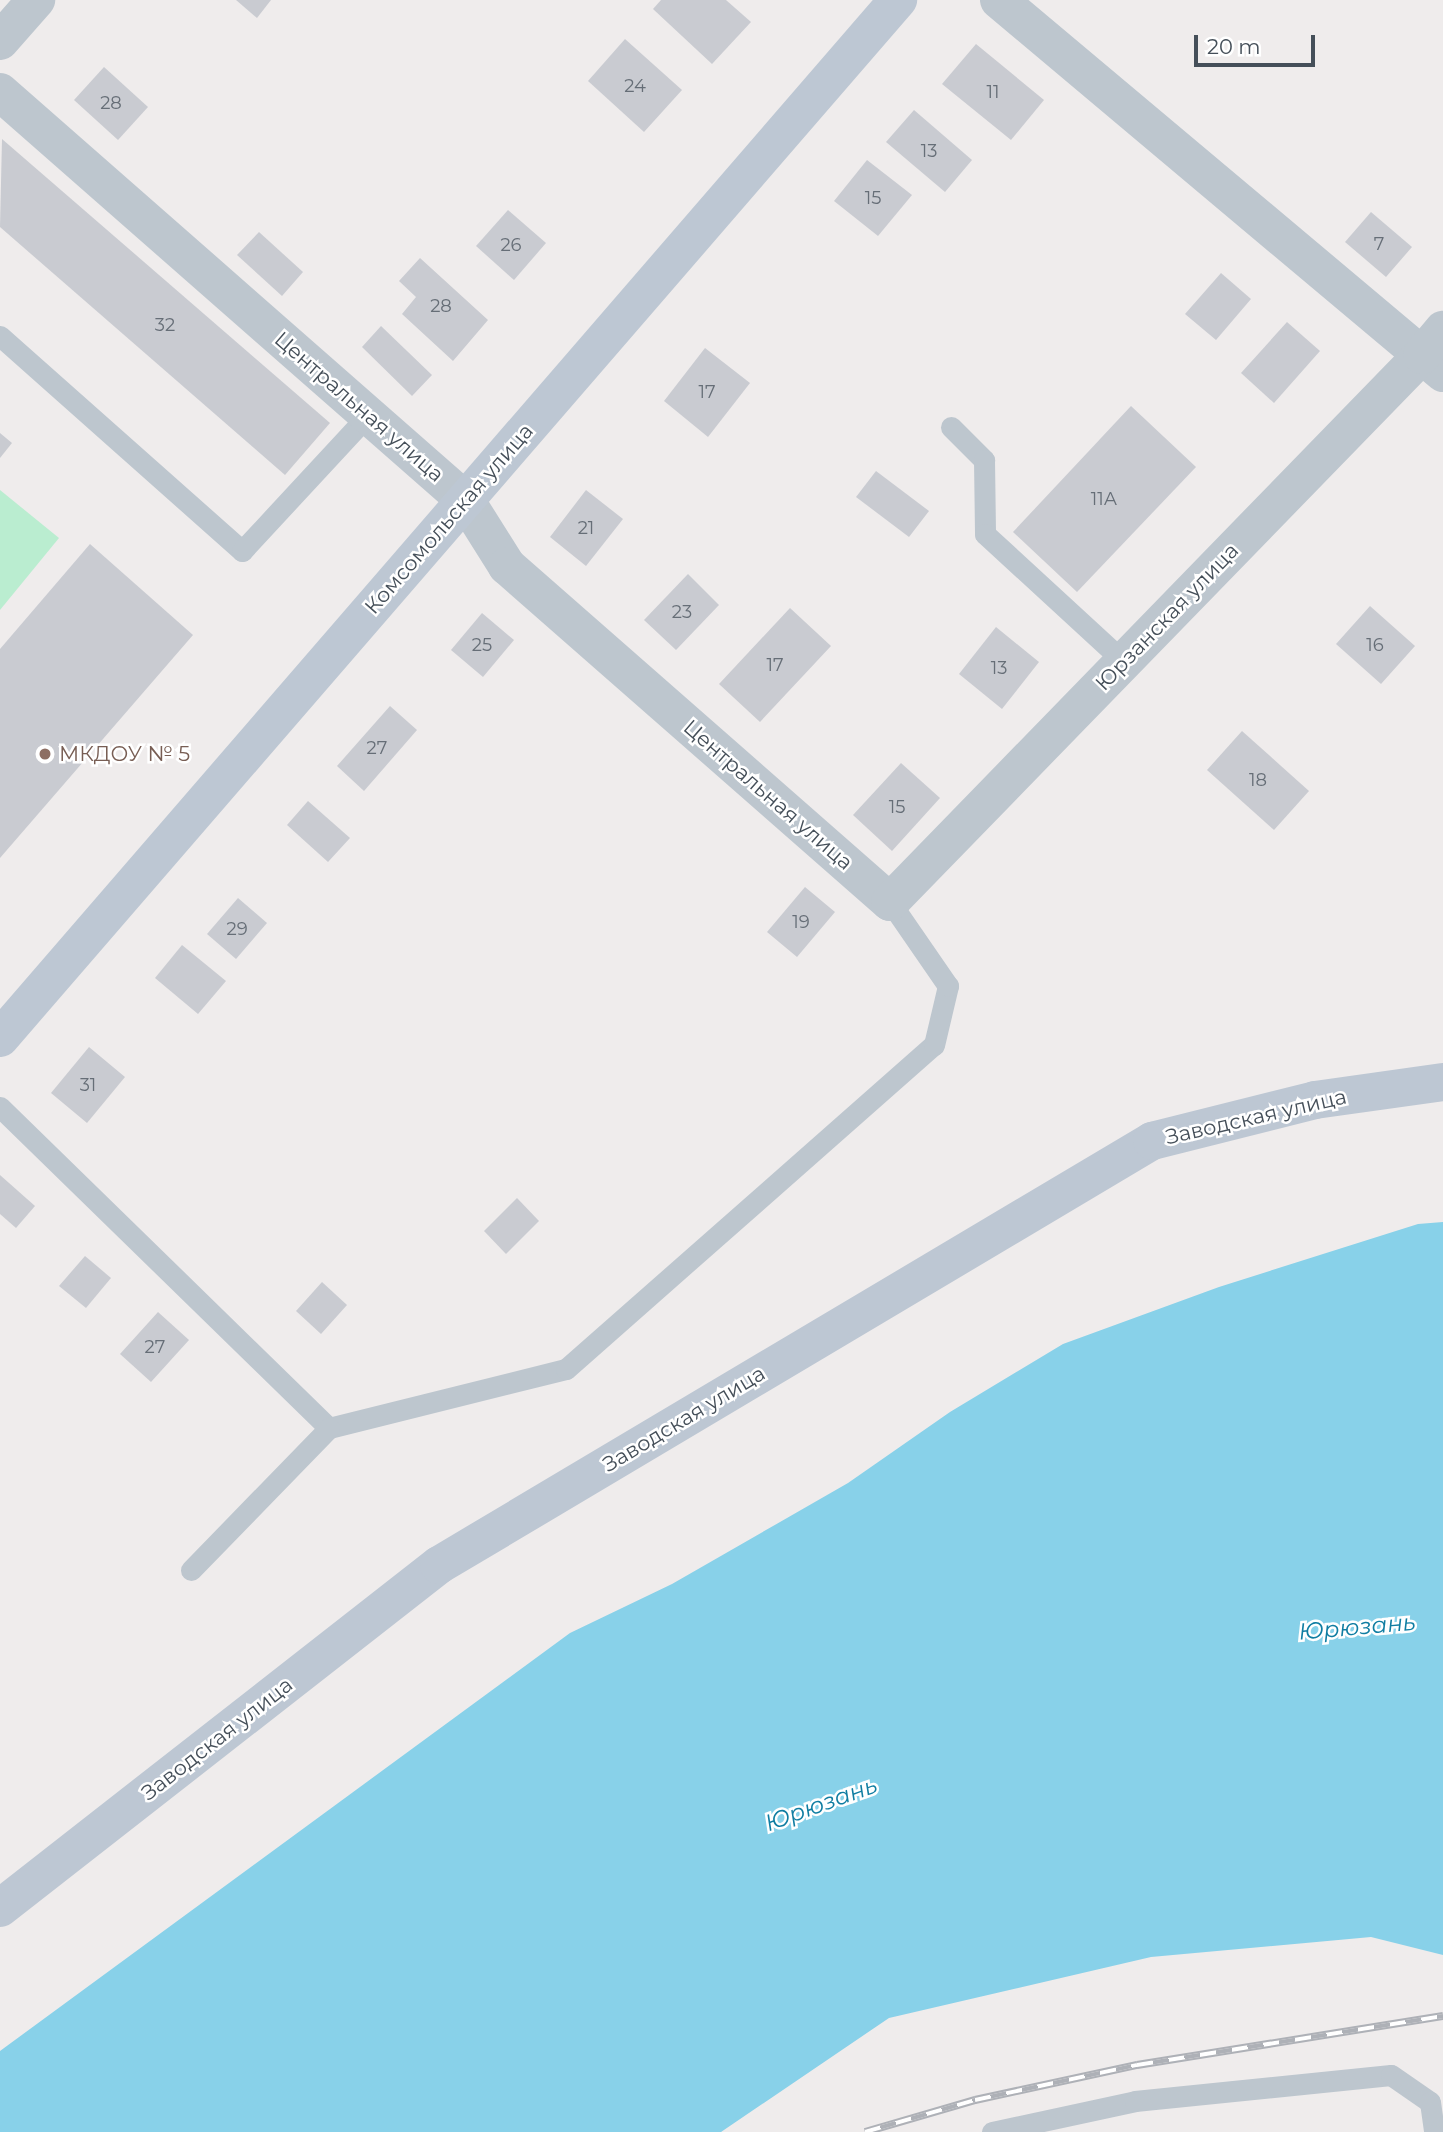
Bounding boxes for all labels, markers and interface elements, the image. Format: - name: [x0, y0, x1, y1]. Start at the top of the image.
- scale bar: [1198, 21, 1319, 65]
- text: 20 m: [1207, 34, 1261, 59]
- house number: 24: [624, 75, 646, 97]
- house number: 11: [987, 81, 999, 103]
- house number: 28: [100, 92, 122, 114]
- house number: 13: [921, 140, 937, 162]
- house number: 15: [865, 187, 881, 209]
- house number: 7: [1374, 233, 1384, 255]
- house number: 26: [500, 234, 522, 256]
- house number: 28: [430, 295, 452, 317]
- house number: 32: [155, 314, 175, 336]
- street label: Центральная улица: [269, 327, 449, 487]
- house number: 17: [698, 381, 716, 403]
- street label: Комсомольская улица: [359, 419, 539, 619]
- house number: 11А: [1091, 488, 1117, 510]
- house number: 21: [578, 517, 594, 539]
- street label: Юрзанская улица: [1090, 538, 1244, 696]
- house number: 23: [672, 601, 692, 623]
- house number: 25: [472, 634, 492, 656]
- house number: 16: [1366, 634, 1384, 656]
- house number: 17: [766, 654, 784, 676]
- house number: 13: [991, 657, 1007, 679]
- street label: Центральная улица: [678, 715, 858, 875]
- house number: 27: [367, 737, 387, 759]
- place label: МКДОУ № 5: [59, 741, 190, 767]
- marker: МКДОУ № 5: [37, 746, 53, 762]
- house number: 18: [1249, 769, 1267, 791]
- house number: 15: [889, 796, 905, 818]
- house number: 19: [792, 911, 810, 933]
- house number: 29: [226, 918, 248, 940]
- house number: 31: [80, 1074, 96, 1096]
- street label: Заводская улица: [1163, 1084, 1349, 1150]
- house number: 27: [145, 1336, 165, 1358]
- street label: Заводская улица: [598, 1361, 770, 1477]
- water label: Юрюзань: [1297, 1608, 1417, 1646]
- street label: Заводская улица: [136, 1672, 298, 1806]
- water label: Юрюзань: [761, 1771, 881, 1837]

